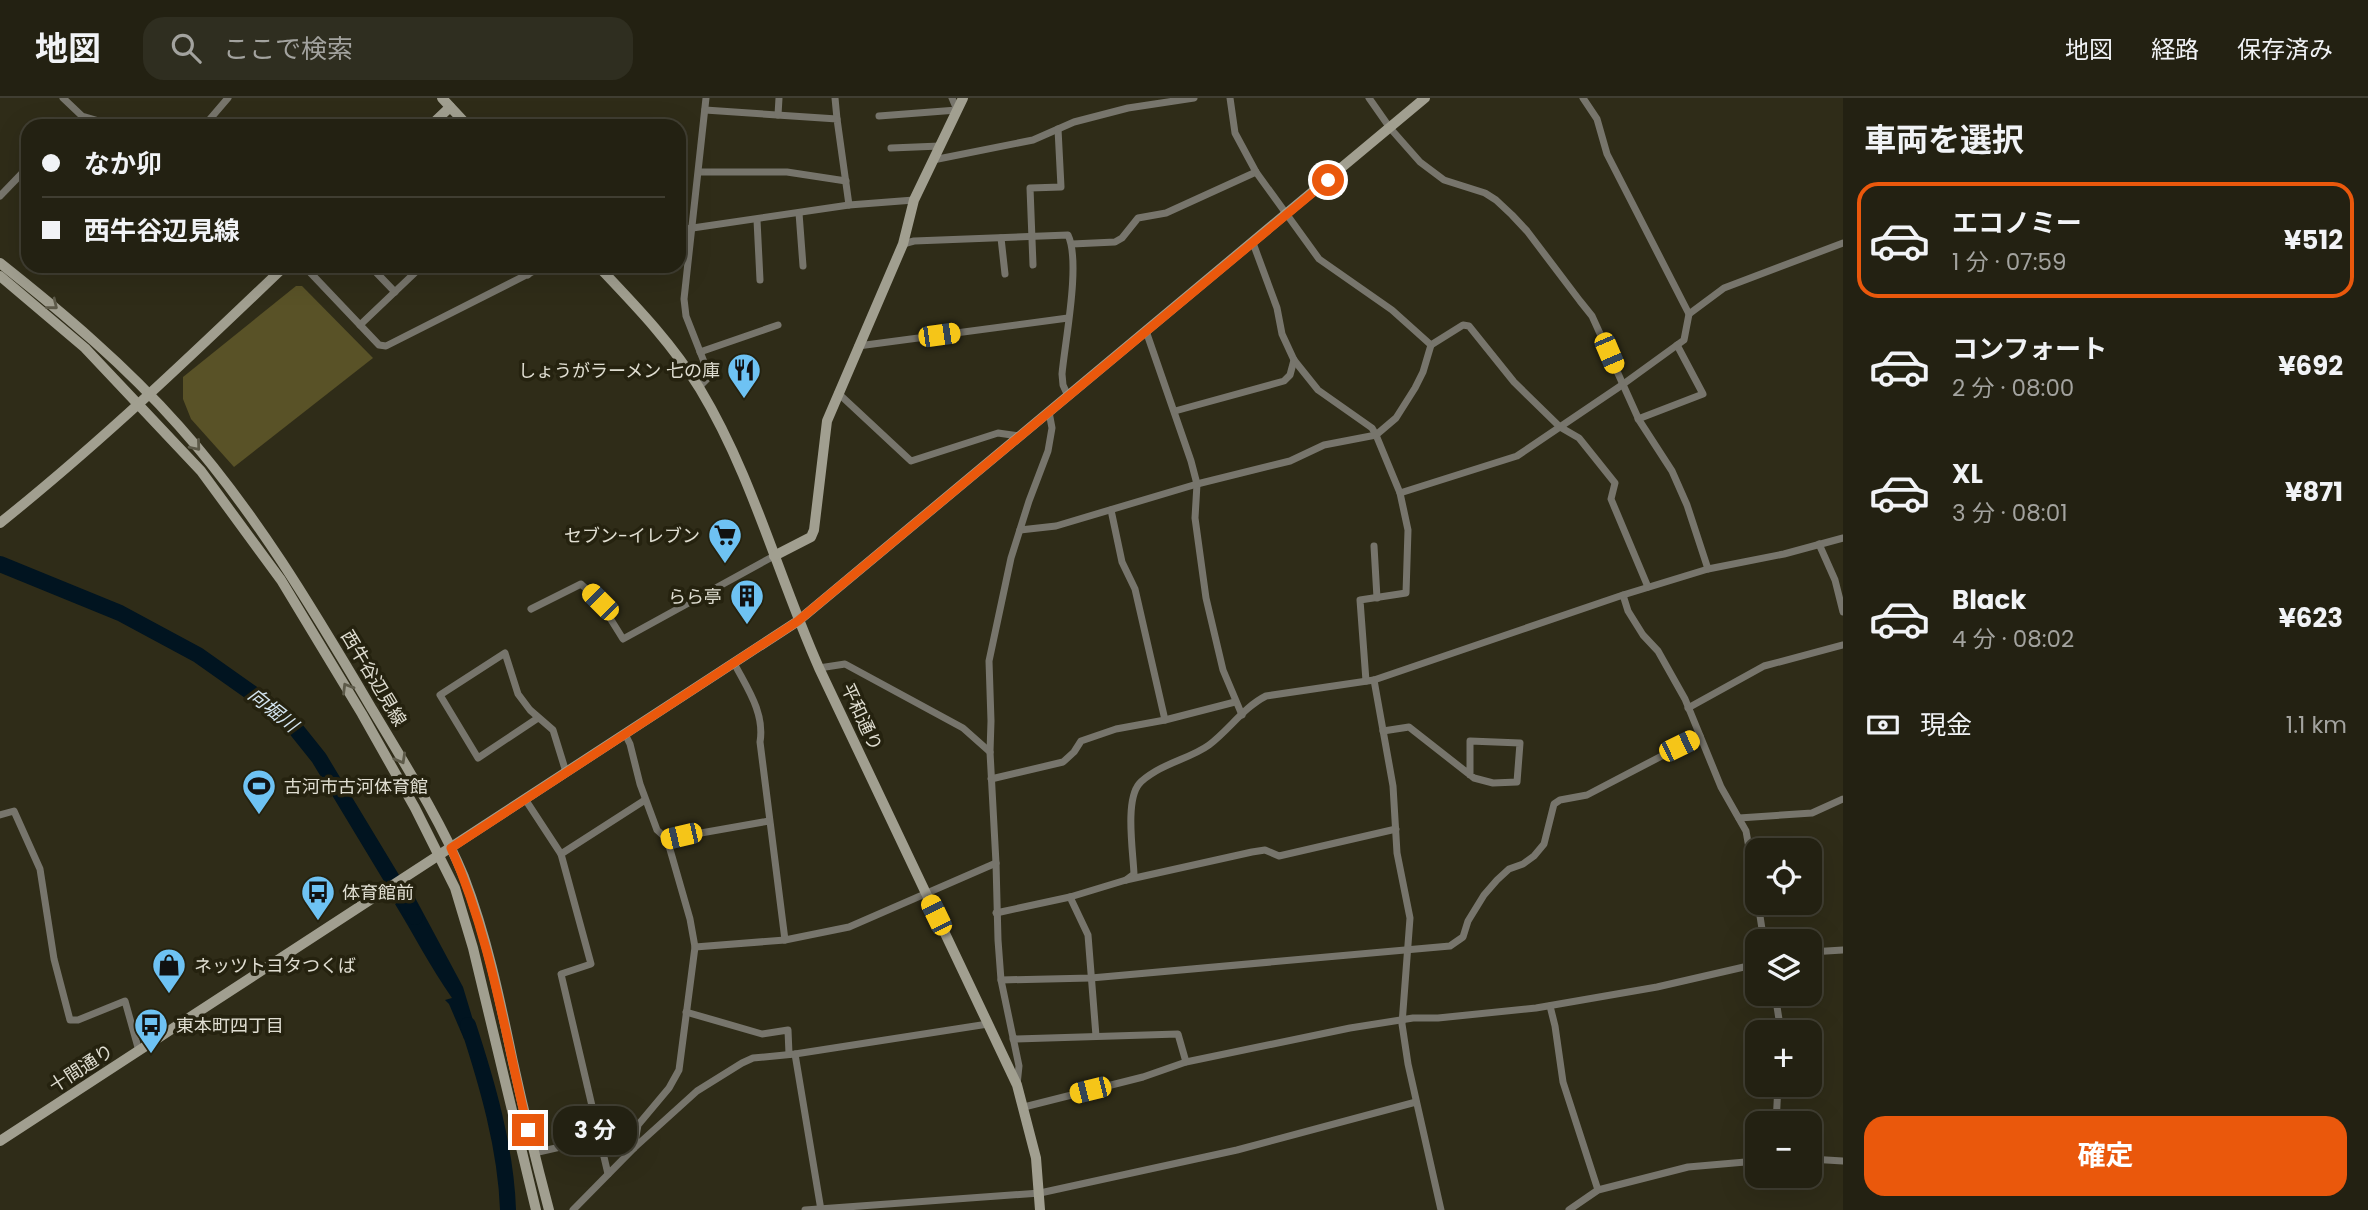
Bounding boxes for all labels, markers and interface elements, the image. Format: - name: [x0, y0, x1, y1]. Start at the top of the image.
- search box: [143, 17, 633, 80]
- text: 地図: [35, 25, 101, 72]
- icon: search: [167, 29, 205, 67]
- text: ここで検索: [223, 31, 353, 67]
- text: 地図: [2065, 33, 2113, 66]
- text: 経路: [2151, 33, 2199, 66]
- text: 保存済み: [2237, 33, 2333, 66]
- text: 車両を選択: [1864, 117, 2024, 162]
- text: なか卯: [84, 146, 162, 182]
- route start: [1312, 164, 1344, 196]
- text: エコノミー: [1952, 205, 2082, 241]
- icon: car: [1868, 209, 1931, 272]
- text: 西牛谷辺見線: [84, 213, 240, 249]
- text: ¥512: [2284, 222, 2343, 258]
- text: 1 分 · 07:59: [1952, 246, 2067, 278]
- one-way arrow: [46, 297, 58, 310]
- car: [917, 322, 962, 348]
- car: [1592, 330, 1627, 376]
- text: コンフォート: [1952, 331, 2107, 367]
- icon: car: [1868, 335, 1931, 398]
- text: ¥692: [2278, 348, 2343, 384]
- restaurant icon: しょうがラーメン 七の庫: [725, 351, 763, 400]
- place label: しょうがラーメン 七の庫: [518, 358, 720, 383]
- text: 2 分 · 08:00: [1952, 372, 2074, 404]
- one-way arrow: [188, 438, 200, 451]
- text: XL: [1952, 456, 1983, 492]
- icon: car: [1868, 461, 1931, 524]
- text: ¥871: [2285, 474, 2343, 510]
- text: 3 分 · 08:01: [1952, 497, 2068, 529]
- supermarket icon: セブン-イレブン: [706, 516, 744, 565]
- place label: セブン-イレブン: [564, 523, 700, 548]
- building icon: らら亭: [728, 577, 766, 626]
- car: [578, 580, 623, 624]
- text: Black: [1952, 582, 2026, 618]
- place label: らら亭: [668, 584, 722, 609]
- icon: car: [1868, 587, 1931, 650]
- text: ¥623: [2278, 600, 2343, 636]
- text: 4 分 · 08:02: [1952, 623, 2074, 655]
- street label: 西牛谷辺見線: [335, 625, 413, 731]
- street label: 平和通り: [835, 679, 889, 755]
- water label: 向堀川: [242, 682, 305, 740]
- one-way arrow: [342, 683, 355, 696]
- icon: cash: [1864, 706, 1902, 744]
- text: 現金: [1920, 707, 1972, 743]
- text: 1.1 km: [2286, 709, 2347, 741]
- car: [1656, 727, 1703, 765]
- one-way arrow: [393, 751, 406, 764]
- sports icon: 古河市古河体育館: [240, 767, 278, 816]
- place label: 古河市古河体育館: [284, 774, 428, 799]
- car: [659, 821, 704, 851]
- map controls: [1745, 838, 1822, 1188]
- button: locate: [1745, 838, 1822, 915]
- bus stop icon: 体育館前: [299, 873, 337, 922]
- place label: 体育館前: [342, 880, 414, 905]
- car: [918, 892, 955, 938]
- button: layers: [1745, 929, 1822, 1006]
- shop icon: ネッツトヨタつくば: [150, 946, 188, 995]
- place label: ネッツトヨタつくば: [194, 953, 356, 978]
- bus stop icon: 東本町四丁目: [132, 1006, 170, 1055]
- place label: 東本町四丁目: [176, 1013, 284, 1038]
- button: +: [1745, 1020, 1822, 1097]
- street label: 十間通り: [44, 1038, 118, 1098]
- car: [1068, 1075, 1113, 1105]
- callout: 3 分: [552, 1105, 636, 1154]
- button: −: [1745, 1111, 1822, 1188]
- route end: [512, 1114, 544, 1146]
- text: 3 分: [574, 1114, 616, 1146]
- button: 確定: [1864, 1116, 2347, 1196]

